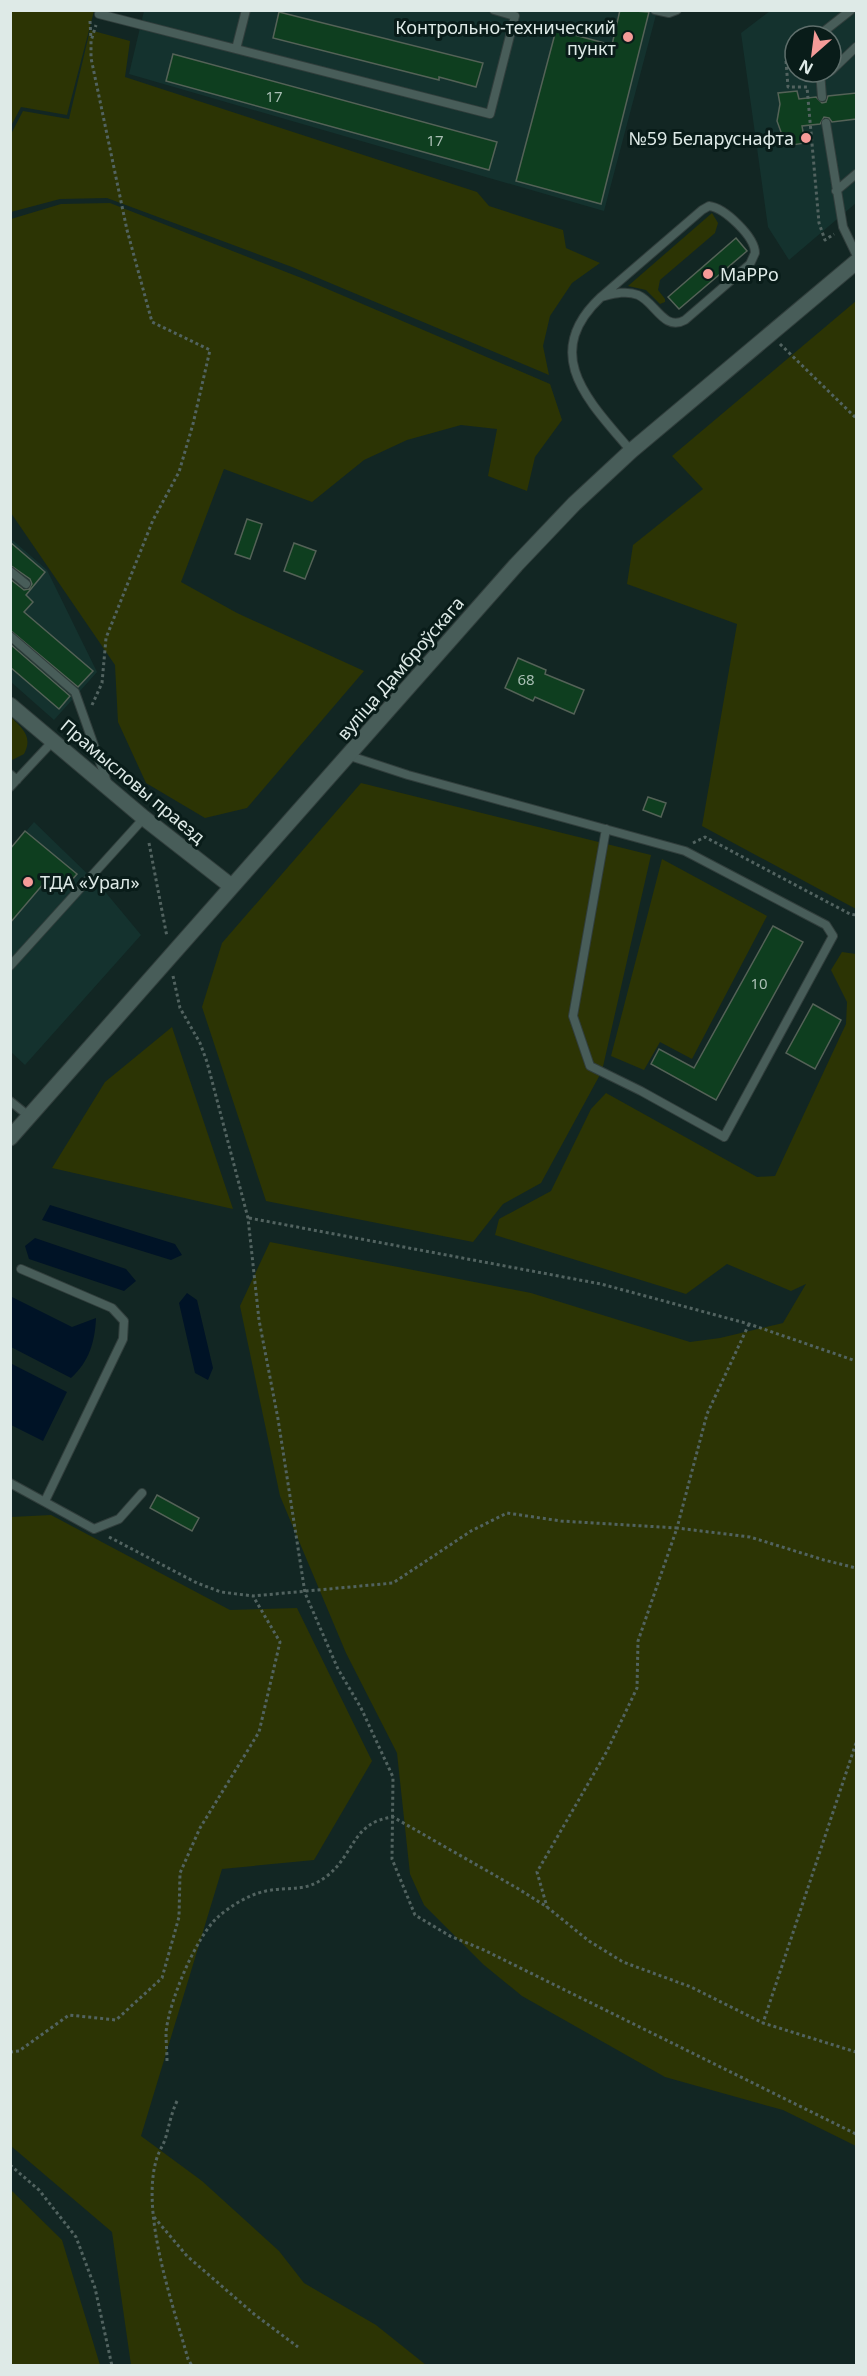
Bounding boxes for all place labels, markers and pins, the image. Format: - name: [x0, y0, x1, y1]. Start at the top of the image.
- place label: Контрольно-технический пункт: [395, 15, 617, 60]
- marker: Контрольно-технический пункт: [621, 30, 635, 44]
- place label: №59 Беларуснафта: [628, 126, 794, 150]
- marker: №59 Беларуснафта: [799, 131, 813, 145]
- place label: МаРРо: [720, 262, 779, 286]
- marker: МаРРо: [701, 267, 715, 281]
- place label: ТДА «Урал»: [40, 870, 140, 894]
- marker: ТДА «Урал»: [21, 875, 35, 889]

